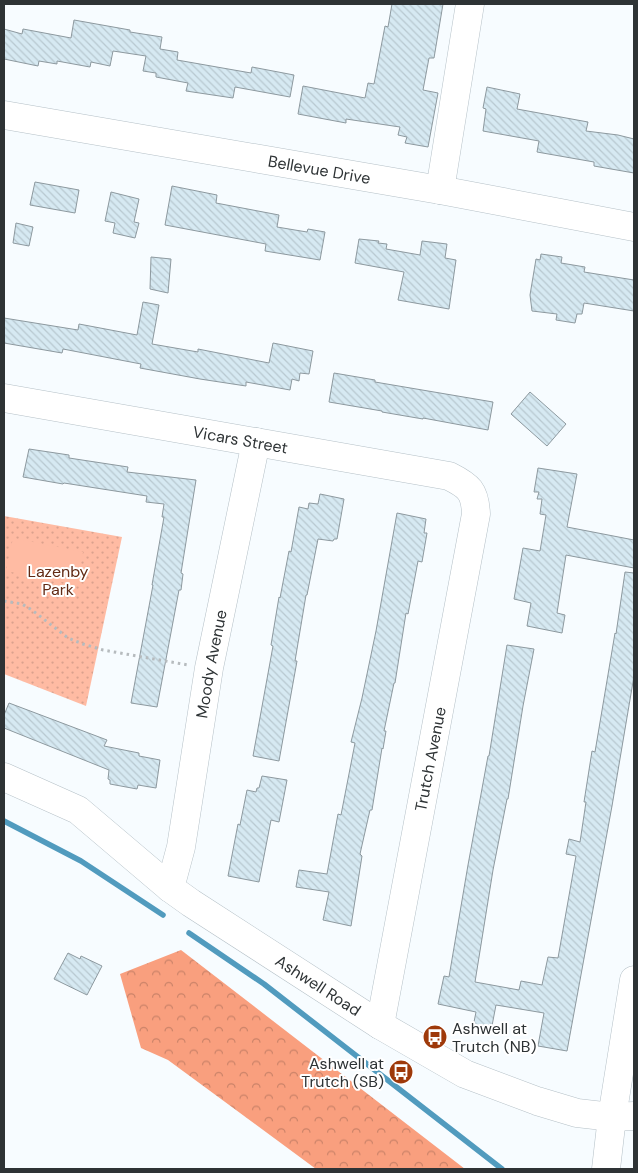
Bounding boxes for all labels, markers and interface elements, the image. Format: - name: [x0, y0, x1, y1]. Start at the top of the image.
- street label: Bellevue Drive: [266, 151, 372, 189]
- street label: Vicars Street: [191, 421, 289, 459]
- park label: Lazenby Park: [27, 561, 89, 600]
- street label: Moody Avenue: [191, 608, 232, 720]
- street label: Trutch Avenue: [410, 705, 451, 813]
- street label: Ashwell Road: [271, 950, 365, 1021]
- place label: Ashwell at Trutch (NB): [452, 1018, 536, 1057]
- bus stop icon: Ashwell at Trutch (NB): [422, 1024, 448, 1050]
- place label: Ashwell at Trutch (SB): [301, 1053, 384, 1092]
- bus stop icon: Ashwell at Trutch (SB): [388, 1059, 414, 1085]

